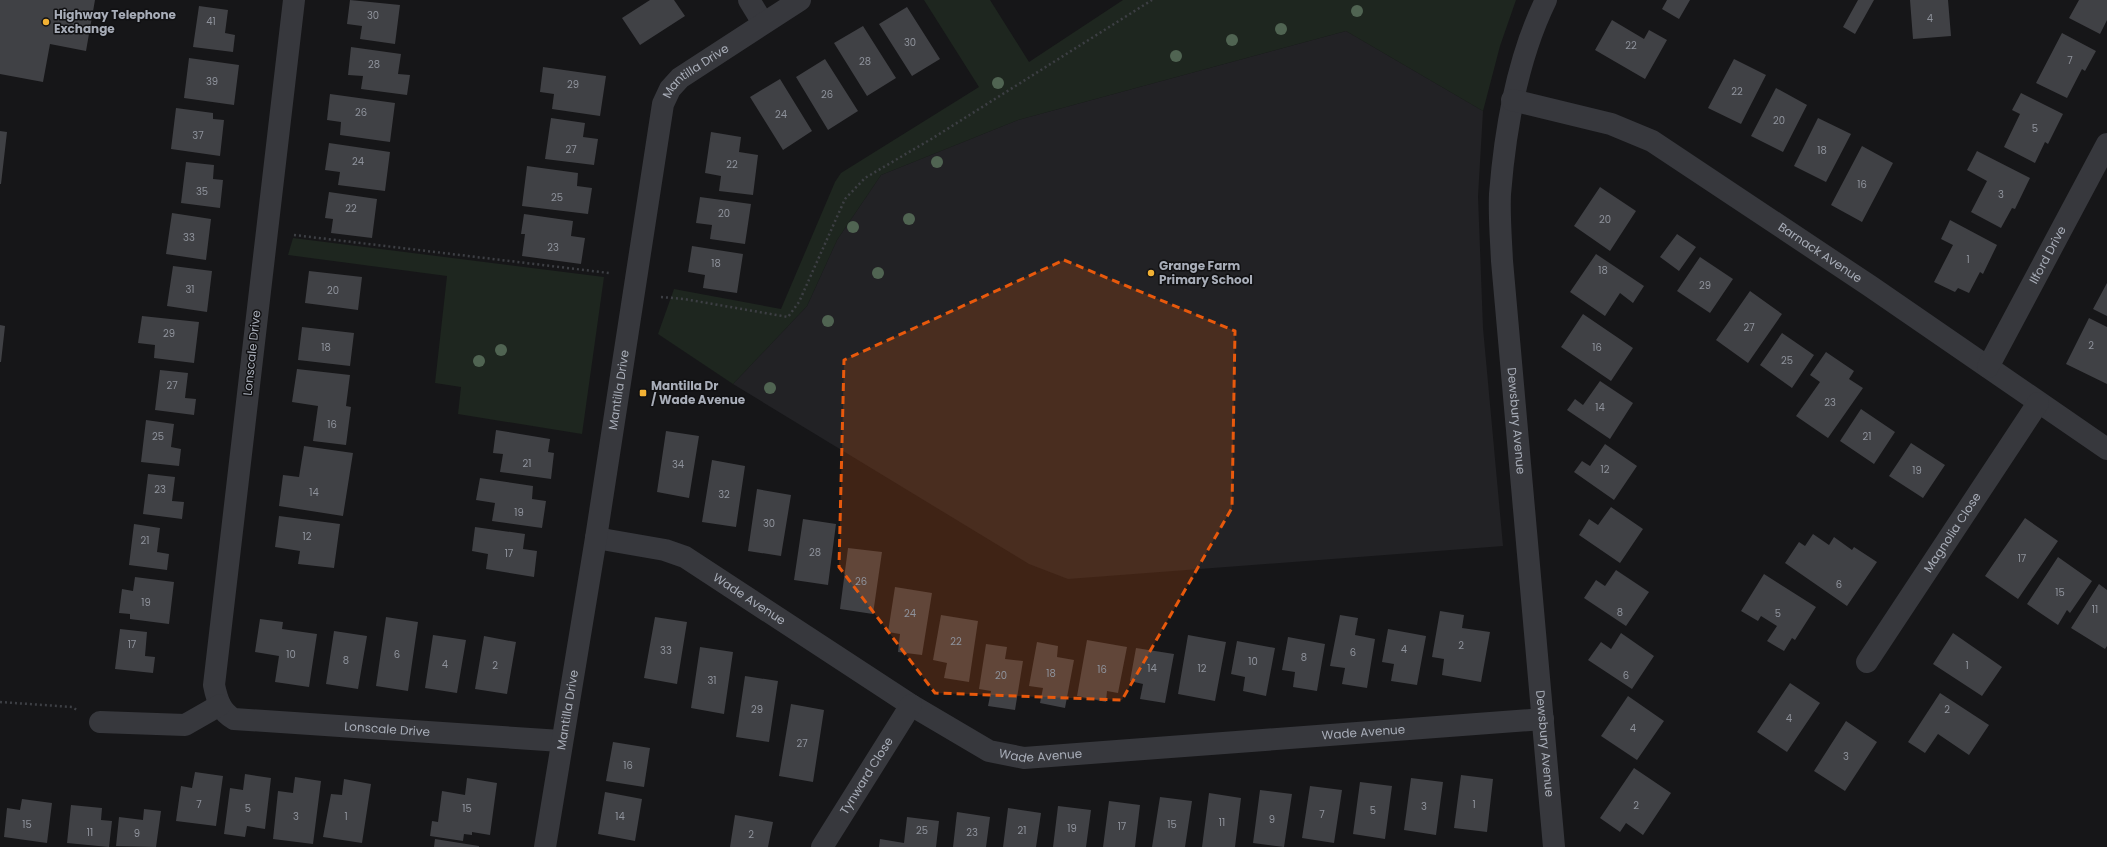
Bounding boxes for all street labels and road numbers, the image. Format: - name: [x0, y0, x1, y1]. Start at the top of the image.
- street label: Mantilla Drive: [658, 40, 732, 101]
- street label: Barnack Avenue: [1775, 218, 1866, 286]
- street label: Ilford Drive: [2025, 223, 2070, 287]
- street label: Lonscale Drive: [239, 309, 264, 397]
- street label: Mantilla Drive: [604, 349, 633, 431]
- street label: Dewsbury Avenue: [1503, 367, 1530, 475]
- street label: Magnolia Close: [1919, 489, 1985, 576]
- street label: Wade Avenue: [710, 569, 789, 629]
- street label: Mantilla Drive: [552, 669, 582, 751]
- street label: Dewsbury Avenue: [1532, 689, 1559, 798]
- street label: Lonscale Drive: [344, 717, 431, 740]
- street label: Wade Avenue: [1321, 720, 1406, 744]
- street label: Tynward Close: [836, 734, 897, 818]
- street label: Wade Avenue: [997, 744, 1083, 766]

